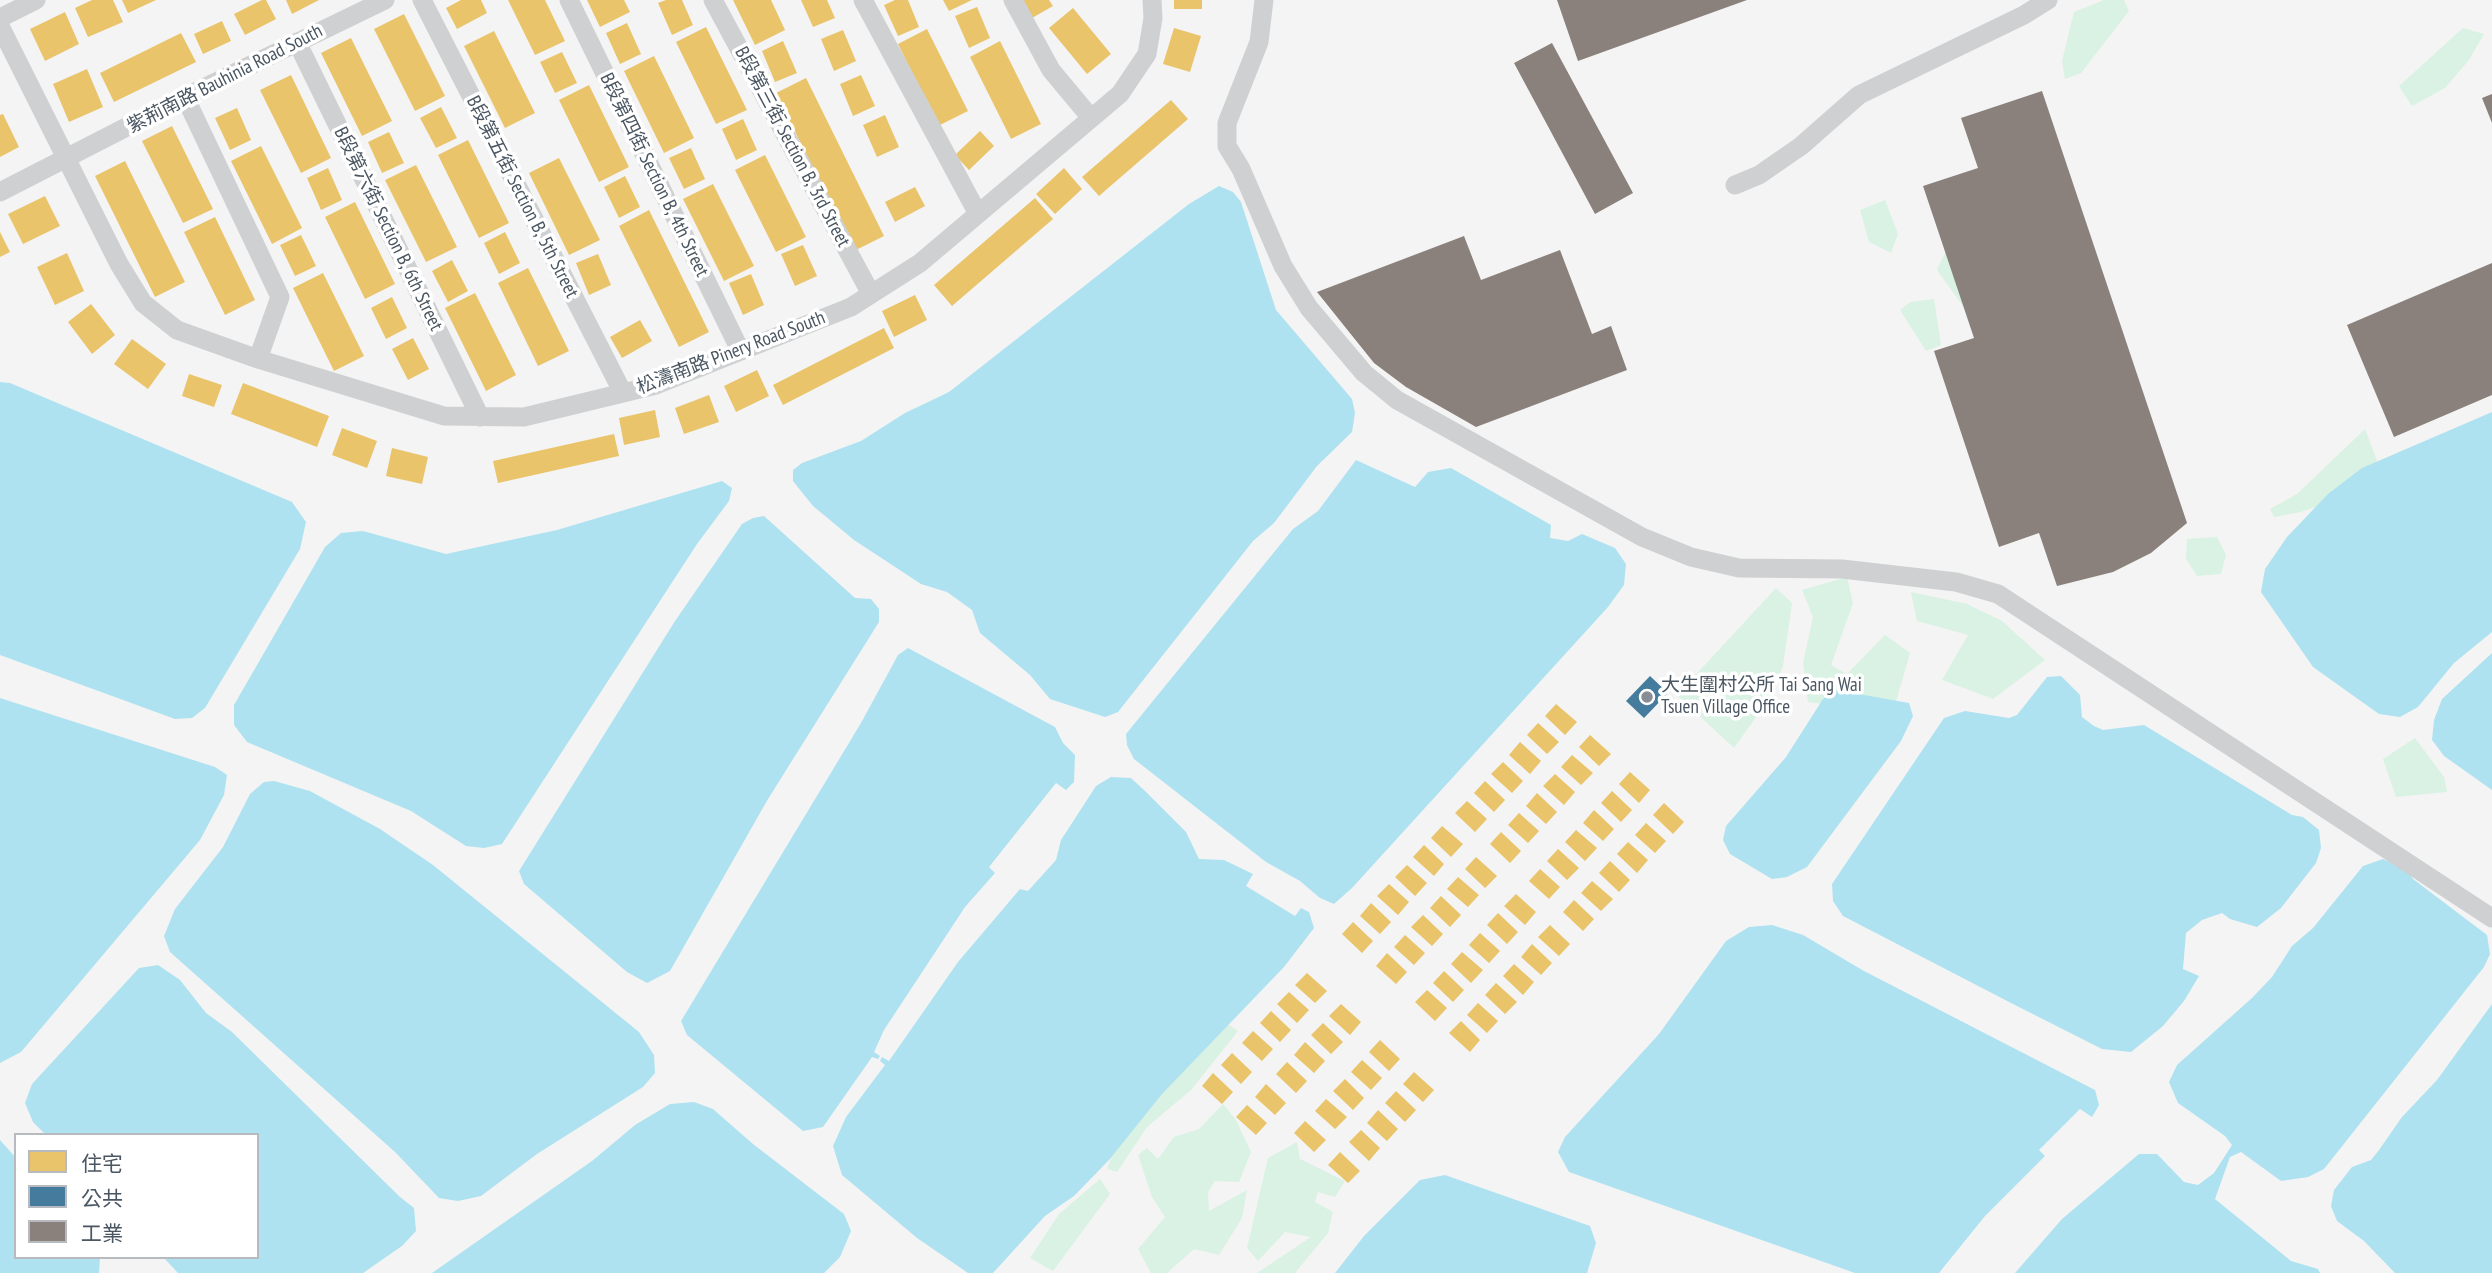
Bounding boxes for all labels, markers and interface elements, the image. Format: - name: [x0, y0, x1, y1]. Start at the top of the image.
- street label: 紫荊南路 Bauhinia Road South: [124, 20, 326, 138]
- street label: B段第三街 Section B, 3rd Street: [730, 43, 854, 251]
- street label: B段第四街 Section B, 4th Street: [595, 70, 713, 280]
- street label: B段第五街 Section B, 5th Street: [461, 92, 583, 302]
- street label: B段第六街 Section B, 6th Street: [329, 124, 447, 334]
- street label: 松濤南路 Pinery Road South: [634, 307, 828, 399]
- place label: 大生圍村公所 Tai Sang Wai Tsuen Village Office: [1661, 675, 1862, 719]
- marker: 大生圍村公所 Tai Sang Wai Tsuen Village Office: [1639, 689, 1655, 705]
- legend: [14, 1133, 259, 1259]
- text: 住宅: [81, 1150, 123, 1177]
- text: 公共: [81, 1185, 123, 1212]
- text: 工業: [81, 1220, 123, 1247]

